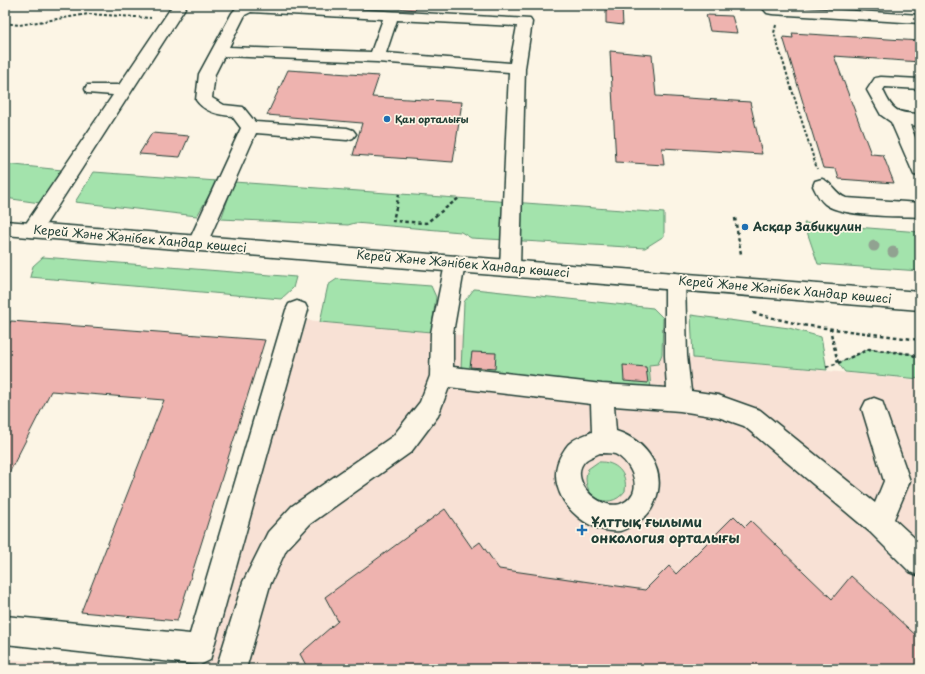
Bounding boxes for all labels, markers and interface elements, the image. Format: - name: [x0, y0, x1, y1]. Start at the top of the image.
- place label: Қан орталығы: [395, 111, 469, 126]
- marker: Қан орталығы: [382, 114, 392, 124]
- place label: Асқар Забикулин: [752, 217, 862, 235]
- street label: Керей Және Жәнібек Хандар көшесі: [33, 220, 247, 256]
- marker: Асқар Забикулин: [740, 222, 750, 232]
- street label: Керей Және Жәнібек Хандар көшесі: [356, 245, 570, 281]
- street label: Керей Және Жәнібек Хандар көшесі: [678, 271, 892, 307]
- place label: Ұлттық ғылыми онкология орталығы: [591, 511, 740, 548]
- marker: Ұлттық ғылыми онкология орталығы: [576, 524, 588, 536]

